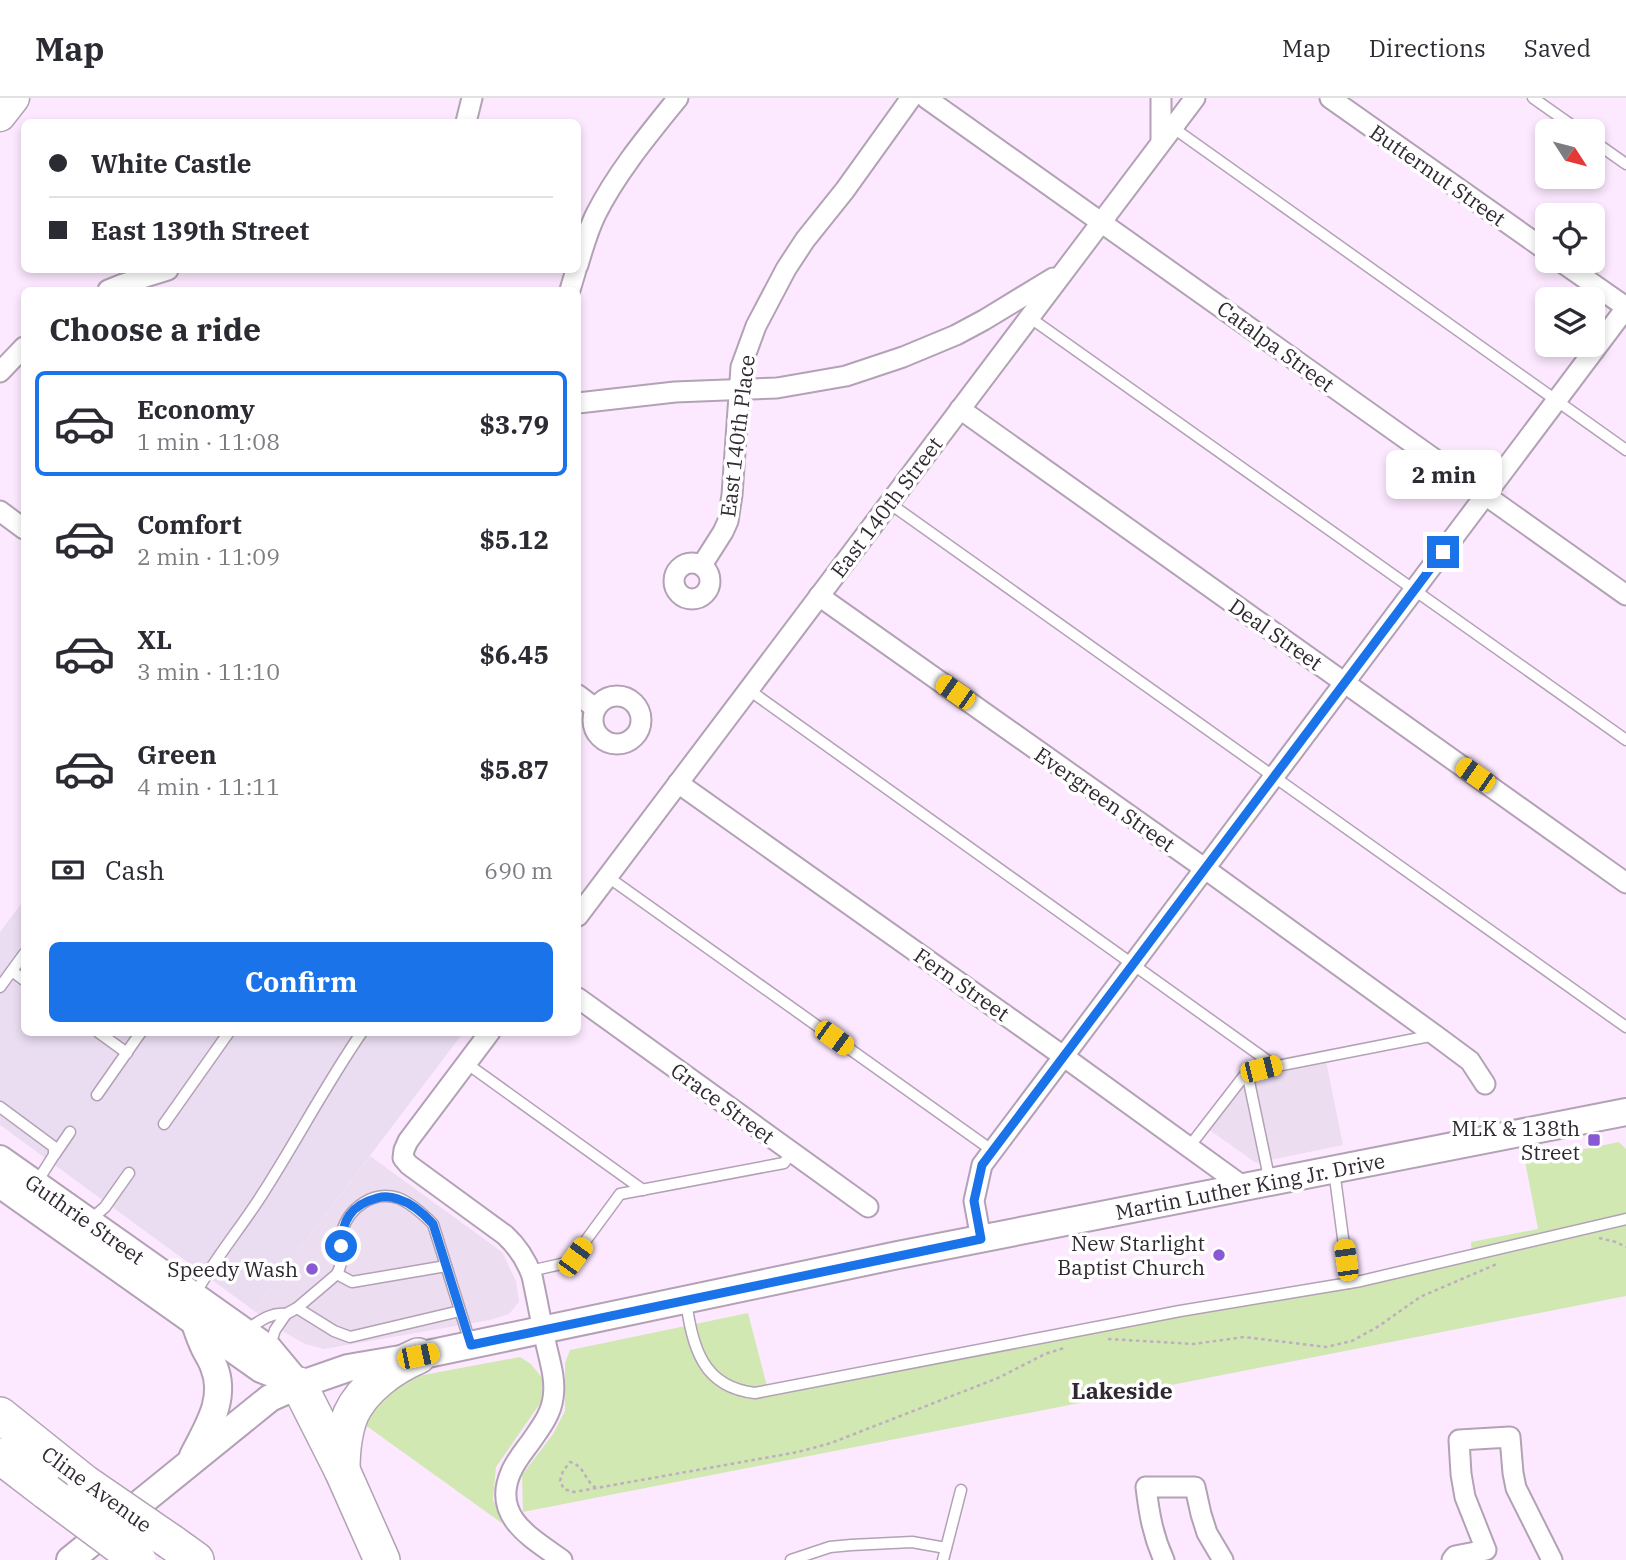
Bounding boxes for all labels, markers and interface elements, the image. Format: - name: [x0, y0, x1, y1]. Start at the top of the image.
- text: Map: [35, 27, 104, 70]
- text: Map: [1282, 32, 1331, 64]
- text: Directions: [1369, 32, 1486, 64]
- text: Saved: [1524, 32, 1591, 64]
- street label: Butternut Street: [1365, 118, 1511, 232]
- north arrow: [1535, 119, 1605, 189]
- map controls: [1535, 119, 1605, 357]
- text: White Castle: [91, 146, 252, 180]
- button: locate: [1535, 203, 1605, 273]
- text: East 139th Street: [91, 213, 309, 247]
- button: layers: [1535, 287, 1605, 357]
- street label: Catalpa Street: [1212, 294, 1340, 398]
- text: Choose a ride: [49, 308, 261, 350]
- street label: East 140th Place: [713, 353, 761, 519]
- icon: car: [53, 392, 116, 455]
- text: Economy: [137, 392, 255, 426]
- text: $3.79: [479, 407, 549, 441]
- text: 1 min · 11:08: [137, 426, 280, 456]
- street label: East 140th Street: [824, 431, 948, 583]
- callout: 2 min: [1385, 450, 1501, 500]
- text: 2 min: [1412, 459, 1476, 489]
- icon: car: [53, 507, 116, 570]
- text: Comfort: [137, 507, 242, 541]
- text: $5.12: [479, 522, 549, 556]
- route end: [1427, 536, 1459, 568]
- text: 2 min · 11:09: [137, 541, 280, 571]
- street label: Deal Street: [1224, 592, 1328, 676]
- icon: car: [53, 622, 116, 685]
- text: XL: [137, 622, 172, 656]
- text: $6.45: [479, 637, 549, 671]
- text: 3 min · 11:10: [137, 656, 280, 686]
- car: [932, 671, 979, 713]
- icon: car: [53, 737, 116, 800]
- text: Green: [137, 737, 217, 771]
- street label: Evergreen Street: [1029, 740, 1181, 858]
- text: $5.87: [479, 752, 549, 786]
- car: [1452, 754, 1499, 796]
- text: 4 min · 11:11: [137, 771, 280, 801]
- icon: cash: [49, 851, 87, 889]
- text: Cash: [105, 853, 165, 887]
- text: 690 m: [484, 855, 553, 885]
- street label: Fern Street: [909, 941, 1015, 1027]
- button: Confirm: [49, 942, 553, 1022]
- car: [811, 1017, 858, 1059]
- car: [1239, 1054, 1284, 1084]
- street label: Grace Street: [666, 1056, 780, 1150]
- place label: MLK & 138th Street: [1451, 1114, 1580, 1166]
- marker: MLK & 138th Street: [1586, 1132, 1602, 1148]
- street label: Martin Luther King Jr. Drive: [1113, 1146, 1387, 1226]
- street label: Guthrie Street: [20, 1167, 150, 1271]
- place label: New Starlight Baptist Church: [1057, 1229, 1205, 1281]
- route start: [325, 1230, 357, 1262]
- car: [555, 1234, 596, 1280]
- car: [1333, 1238, 1360, 1282]
- marker: New Starlight Baptist Church: [1211, 1247, 1227, 1263]
- place label: Speedy Wash: [167, 1255, 298, 1283]
- marker: Speedy Wash: [304, 1261, 320, 1277]
- car: [396, 1341, 441, 1371]
- district label: Lakeside: [1071, 1375, 1173, 1405]
- street label: Cline Avenue: [36, 1439, 158, 1539]

